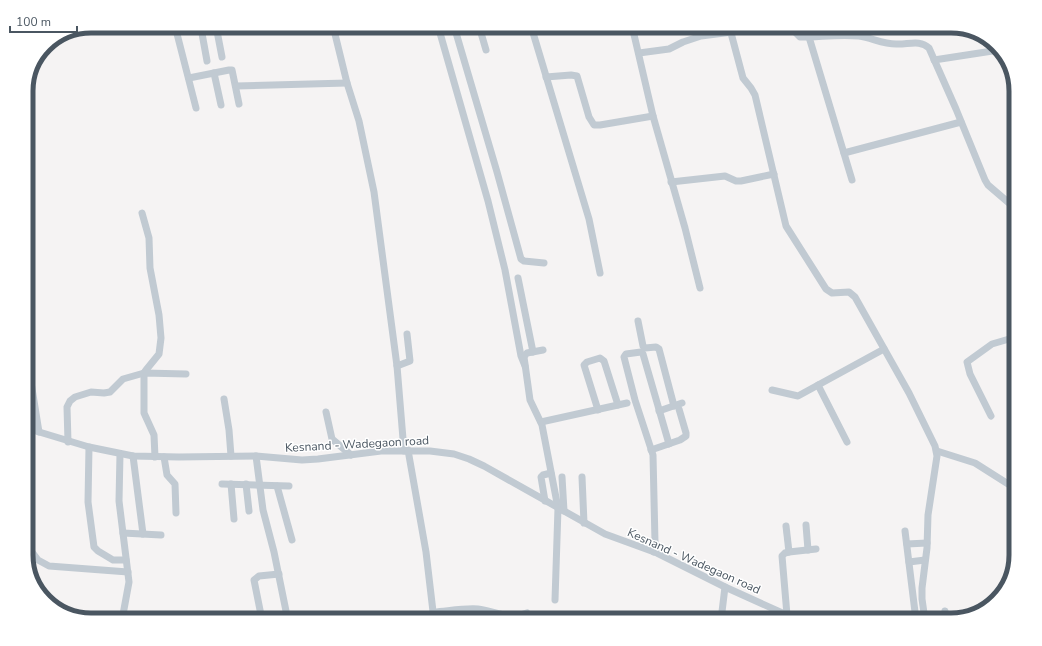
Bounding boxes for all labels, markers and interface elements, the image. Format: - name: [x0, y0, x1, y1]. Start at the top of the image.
- scale bar: [10, 8, 77, 34]
- text: 100 m: [16, 14, 51, 30]
- street label: Kesnand - Wadegaon road: [285, 432, 429, 456]
- street label: Kesnand - Wadegaon road: [625, 524, 763, 598]

